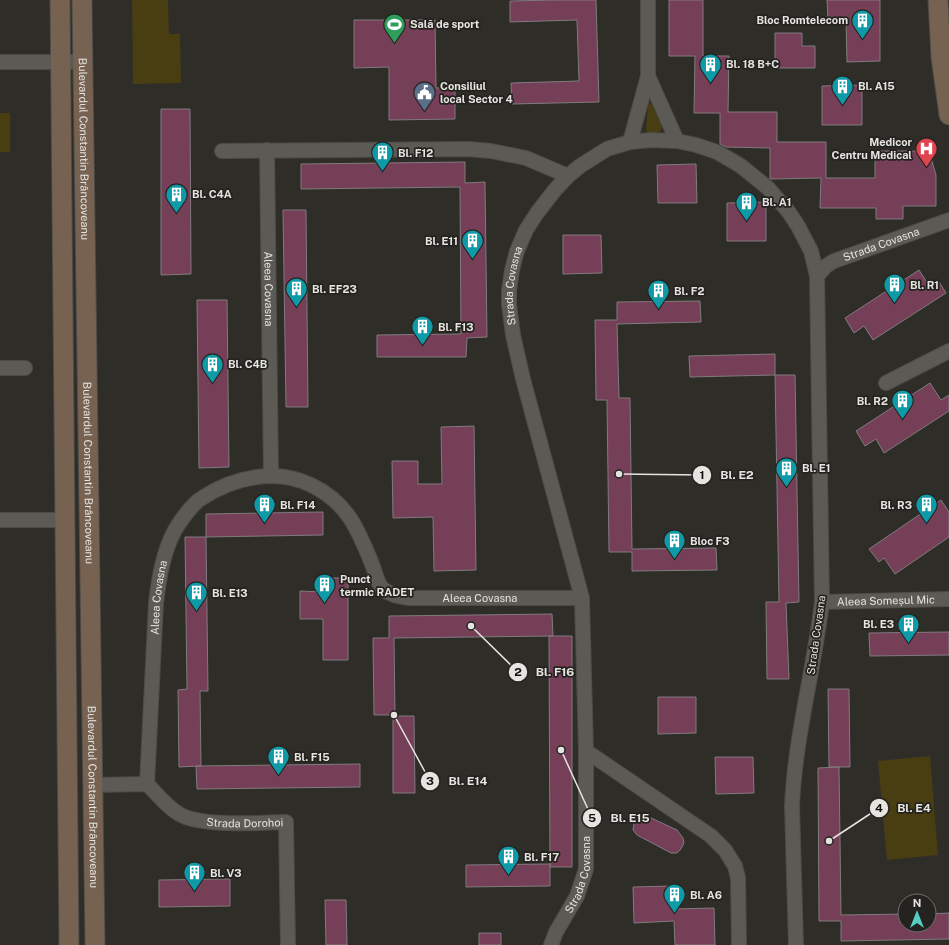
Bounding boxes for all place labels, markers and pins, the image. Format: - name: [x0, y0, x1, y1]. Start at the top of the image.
- building icon: Bloc Romtelecom: [850, 7, 876, 40]
- sports icon: Sală de sport: [382, 11, 408, 44]
- place label: Bloc Romtelecom: [756, 14, 848, 26]
- place label: Sală de sport: [410, 18, 480, 30]
- building icon: Bl. 18 B+C: [698, 51, 724, 84]
- place label: Bl. 18 B+C: [726, 58, 779, 70]
- building icon: Bl. A15: [829, 73, 855, 106]
- public building icon: Consiliul local Sector 4: [412, 79, 438, 112]
- place label: Consiliul local Sector 4: [440, 80, 513, 105]
- place label: Bl. A15: [858, 80, 895, 92]
- hospital icon: Medicor Centru Medical: [914, 135, 940, 168]
- place label: Medicor Centru Medical: [831, 136, 912, 161]
- building icon: Bl. F12: [370, 140, 396, 173]
- place label: Bl. F12: [398, 147, 433, 159]
- building icon: Bl. C4A: [163, 181, 189, 214]
- place label: Bl. C4A: [192, 188, 232, 200]
- building icon: Bl. A1: [733, 189, 759, 222]
- place label: Bl. A1: [762, 196, 791, 208]
- building icon: Bl. E11: [460, 228, 486, 261]
- place label: Bl. E11: [425, 235, 458, 247]
- building icon: Bl. R1: [882, 272, 908, 305]
- building icon: Bl. EF23: [283, 276, 309, 309]
- building icon: Bl. F2: [645, 278, 671, 311]
- place label: Bl. R1: [910, 279, 939, 291]
- place label: Bl. EF23: [312, 283, 357, 295]
- place label: Bl. F2: [674, 285, 704, 297]
- building icon: Bl. F13: [409, 314, 435, 347]
- place label: Bl. F13: [438, 321, 473, 333]
- building icon: Bl. C4B: [200, 351, 226, 384]
- place label: Bl. C4B: [228, 358, 268, 370]
- building icon: Bl. R2: [890, 388, 916, 421]
- place label: Bl. R2: [857, 395, 888, 407]
- building icon: Bl. E1: [774, 455, 800, 488]
- place label: Bl. E1: [802, 462, 830, 474]
- callout: Bl. E2: [692, 463, 762, 487]
- building icon: Bl. F14: [252, 492, 278, 525]
- building icon: Bl. R3: [914, 492, 940, 525]
- place label: Bl. F14: [280, 499, 315, 511]
- place label: Bl. R3: [880, 499, 912, 511]
- building icon: Bloc F3: [661, 528, 687, 561]
- place label: Bloc F3: [690, 535, 730, 547]
- building icon: Punct termic RADET: [311, 572, 337, 605]
- place label: Punct termic RADET: [340, 573, 414, 598]
- building icon: Bl. E13: [184, 580, 210, 613]
- place label: Bl. E13: [212, 587, 248, 599]
- building icon: Bl. E3: [896, 611, 922, 644]
- place label: Bl. E3: [863, 618, 894, 630]
- callout: Bl. F16: [508, 660, 582, 684]
- building icon: Bl. F15: [265, 744, 291, 777]
- place label: Bl. F15: [294, 751, 330, 763]
- callout: Bl. E14: [420, 769, 495, 793]
- callout: Bl. E4: [869, 796, 938, 820]
- callout: Bl. E15: [582, 806, 657, 830]
- building icon: Bl. F17: [495, 844, 521, 877]
- place label: Bl. F17: [524, 851, 559, 863]
- building icon: Bl. V3: [182, 860, 208, 893]
- place label: Bl. V3: [210, 867, 242, 879]
- building icon: Bl. A6: [661, 882, 687, 915]
- place label: Bl. A6: [690, 889, 722, 901]

